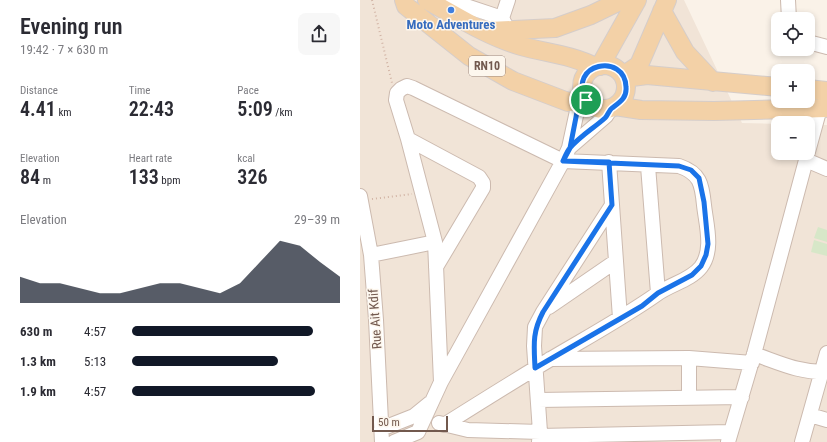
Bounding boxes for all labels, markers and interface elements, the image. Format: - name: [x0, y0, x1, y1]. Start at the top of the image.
- marker: Moto Adventures: [446, 5, 456, 15]
- map controls: [771, 12, 815, 160]
- button: locate: [771, 12, 815, 56]
- button: share: [298, 13, 340, 55]
- text: Evening run: [20, 14, 122, 39]
- place label: Moto Adventures: [407, 17, 496, 32]
- text: 19:42 · 7 × 630 m: [20, 42, 108, 57]
- road number: RN10: [469, 56, 505, 76]
- button: +: [771, 64, 815, 108]
- pin: [569, 83, 603, 117]
- text: Distance: [20, 84, 58, 97]
- text: Time: [129, 84, 150, 97]
- text: Pace: [237, 84, 259, 97]
- icon: arrive: [575, 89, 597, 111]
- text: 4.41: [20, 97, 56, 121]
- text: 22:43: [129, 97, 174, 121]
- text: 5:09: [237, 97, 273, 121]
- text: km: [56, 106, 72, 119]
- text: /km: [273, 106, 293, 119]
- button: −: [771, 116, 815, 160]
- text: Elevation: [20, 152, 60, 165]
- text: Heart rate: [129, 152, 172, 165]
- text: kcal: [237, 152, 255, 165]
- text: 84: [20, 165, 40, 189]
- text: 133: [129, 165, 159, 189]
- text: 326: [237, 165, 268, 189]
- text: m: [40, 174, 51, 187]
- text: bpm: [159, 174, 181, 187]
- text: Elevation: [20, 212, 67, 227]
- text: 29–39 m: [294, 212, 340, 227]
- street label: Rue Ait Kdif: [365, 289, 385, 349]
- text: 630 m: [20, 324, 52, 339]
- text: 4:57: [84, 324, 106, 339]
- text: 1.3 km: [20, 354, 56, 369]
- text: 5:13: [84, 354, 106, 369]
- text: 1.9 km: [20, 384, 56, 399]
- text: 4:57: [84, 384, 106, 399]
- scale bar: [372, 414, 448, 433]
- text: 50 m: [378, 416, 400, 429]

